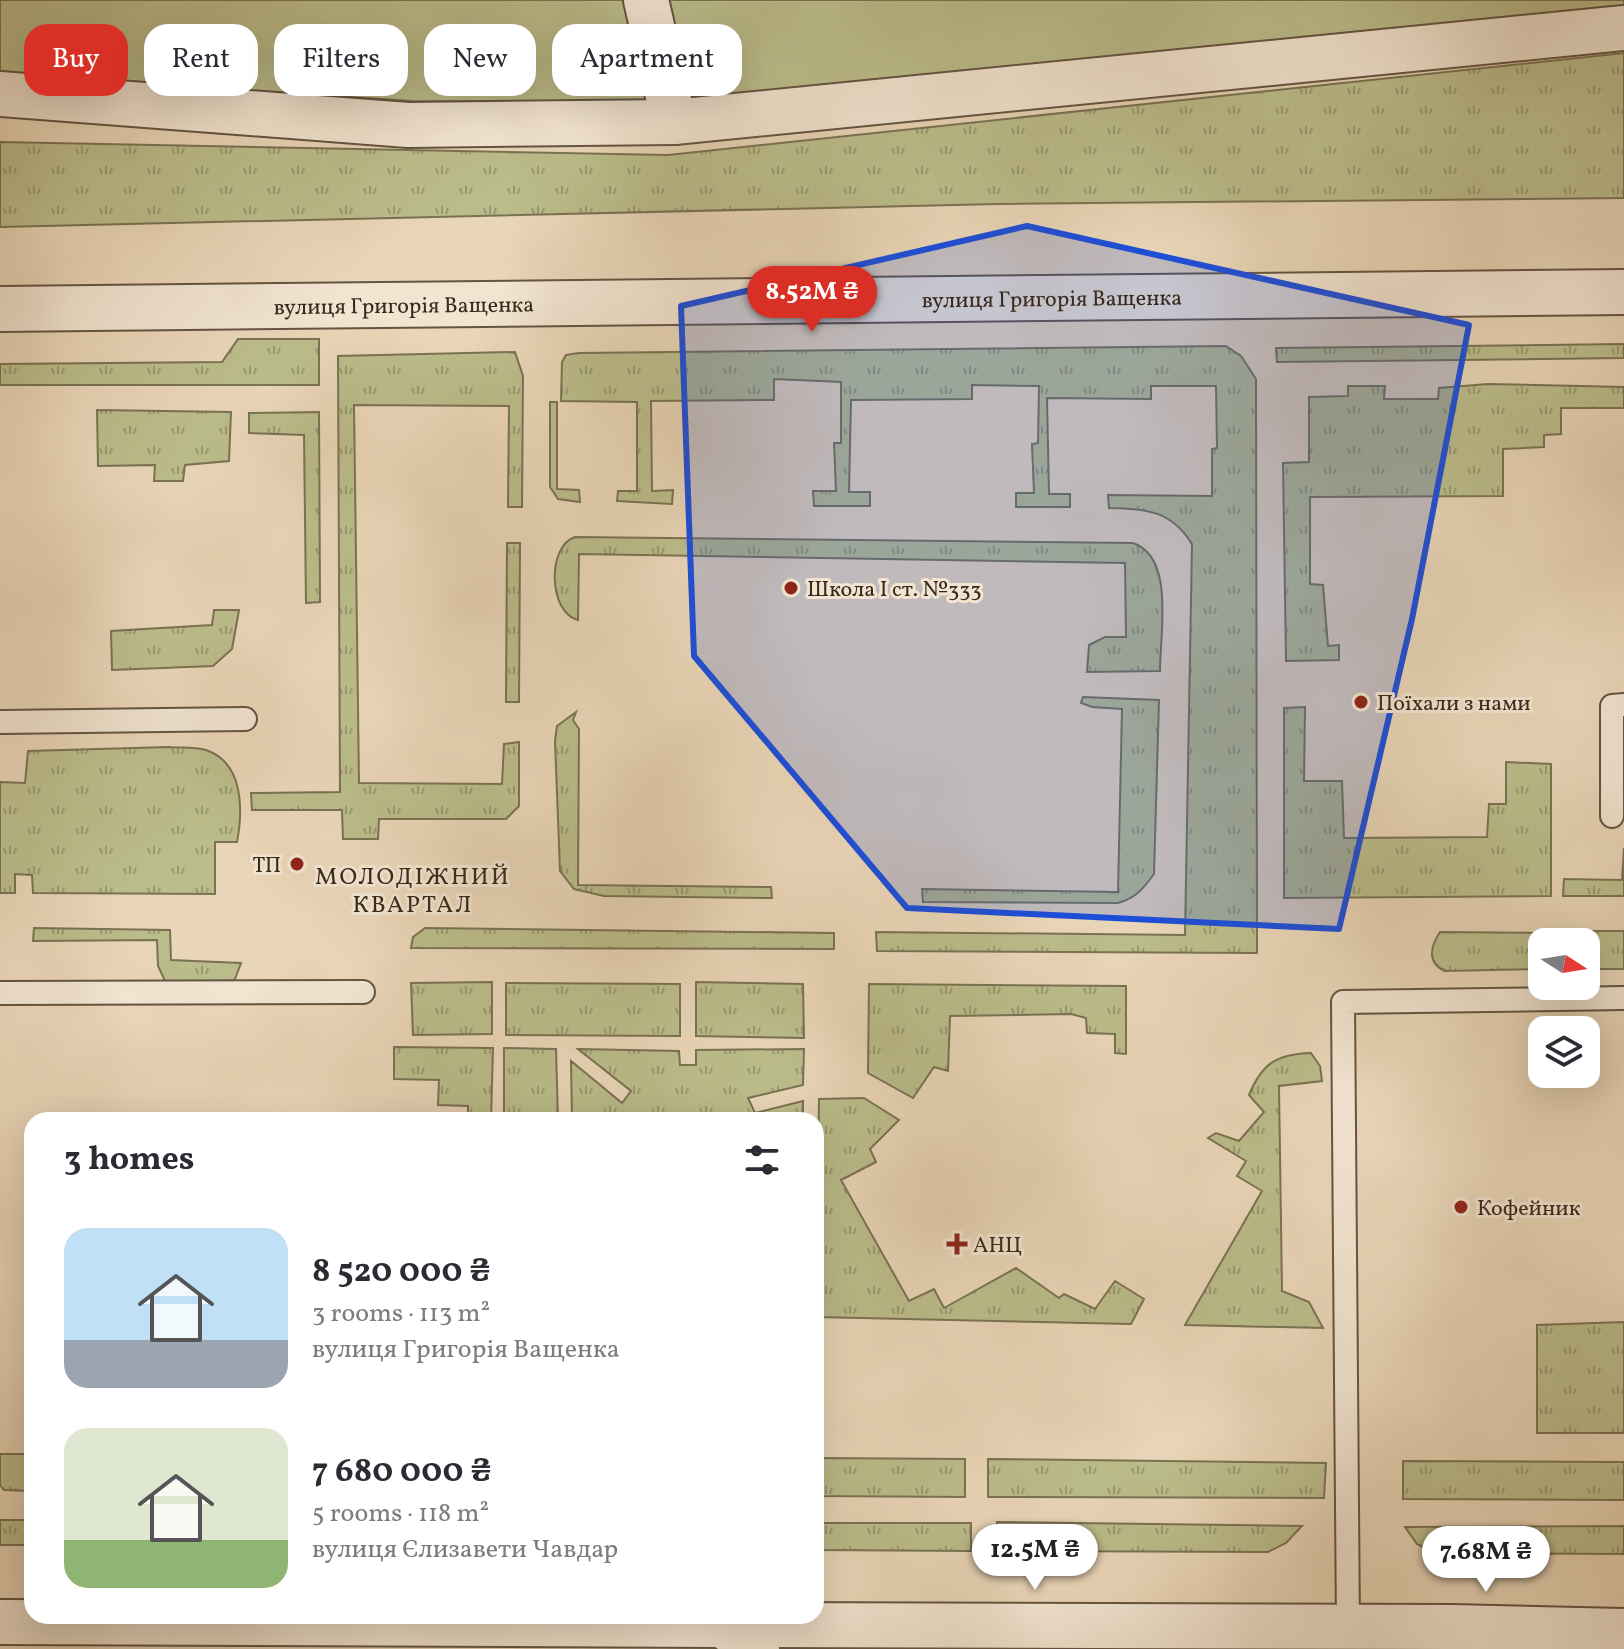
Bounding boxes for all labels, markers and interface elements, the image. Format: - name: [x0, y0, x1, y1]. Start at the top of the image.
- chip: Buy: [24, 24, 128, 96]
- chip: Rent: [144, 24, 258, 96]
- chip: Filters: [274, 24, 408, 96]
- chip: New: [424, 24, 536, 96]
- chip: Apartment: [552, 24, 742, 96]
- pin: 8.52M ₴: [738, 266, 886, 334]
- text: 8.52M ₴: [765, 274, 859, 310]
- street label: вулиця Григорія Ващенка: [922, 284, 1182, 317]
- street label: вулиця Григорія Ващенка: [274, 290, 534, 324]
- place label: Школа І ст. №333: [807, 575, 982, 606]
- marker: Школа І ст. №333: [782, 579, 800, 597]
- place label: Поїхали з нами: [1377, 689, 1531, 720]
- marker: Поїхали з нами: [1352, 693, 1370, 711]
- place label: ТП: [252, 851, 281, 882]
- marker: ТП: [288, 855, 306, 873]
- district label: МОЛОДІЖНИЙ КВАРТАЛ: [315, 861, 511, 923]
- north arrow: [1528, 928, 1600, 1000]
- map controls: [1528, 928, 1600, 1088]
- button: layers: [1528, 1016, 1600, 1088]
- text: 3 homes: [64, 1137, 194, 1184]
- icon: filters: [740, 1138, 784, 1182]
- place label: Кофейник: [1477, 1194, 1581, 1225]
- marker: Кофейник: [1452, 1198, 1470, 1216]
- place label: АНЦ: [973, 1231, 1022, 1262]
- marker: АНЦ: [948, 1235, 966, 1253]
- text: 8 520 000 ₴: [312, 1249, 491, 1296]
- icon: home: [128, 1260, 224, 1356]
- text: 3 rooms · 113 m²: [312, 1296, 490, 1332]
- text: вулиця Григорія Ващенка: [312, 1332, 620, 1368]
- text: 7 680 000 ₴: [312, 1449, 492, 1496]
- icon: home: [128, 1460, 224, 1556]
- text: 5 rooms · 118 m²: [312, 1496, 489, 1532]
- pin: 12.5M ₴: [961, 1524, 1109, 1592]
- pin: 7.68M ₴: [1412, 1526, 1560, 1594]
- text: вулиця Єлизавети Чавдар: [312, 1532, 618, 1568]
- text: 12.5M ₴: [990, 1532, 1080, 1568]
- text: 7.68M ₴: [1440, 1534, 1532, 1570]

